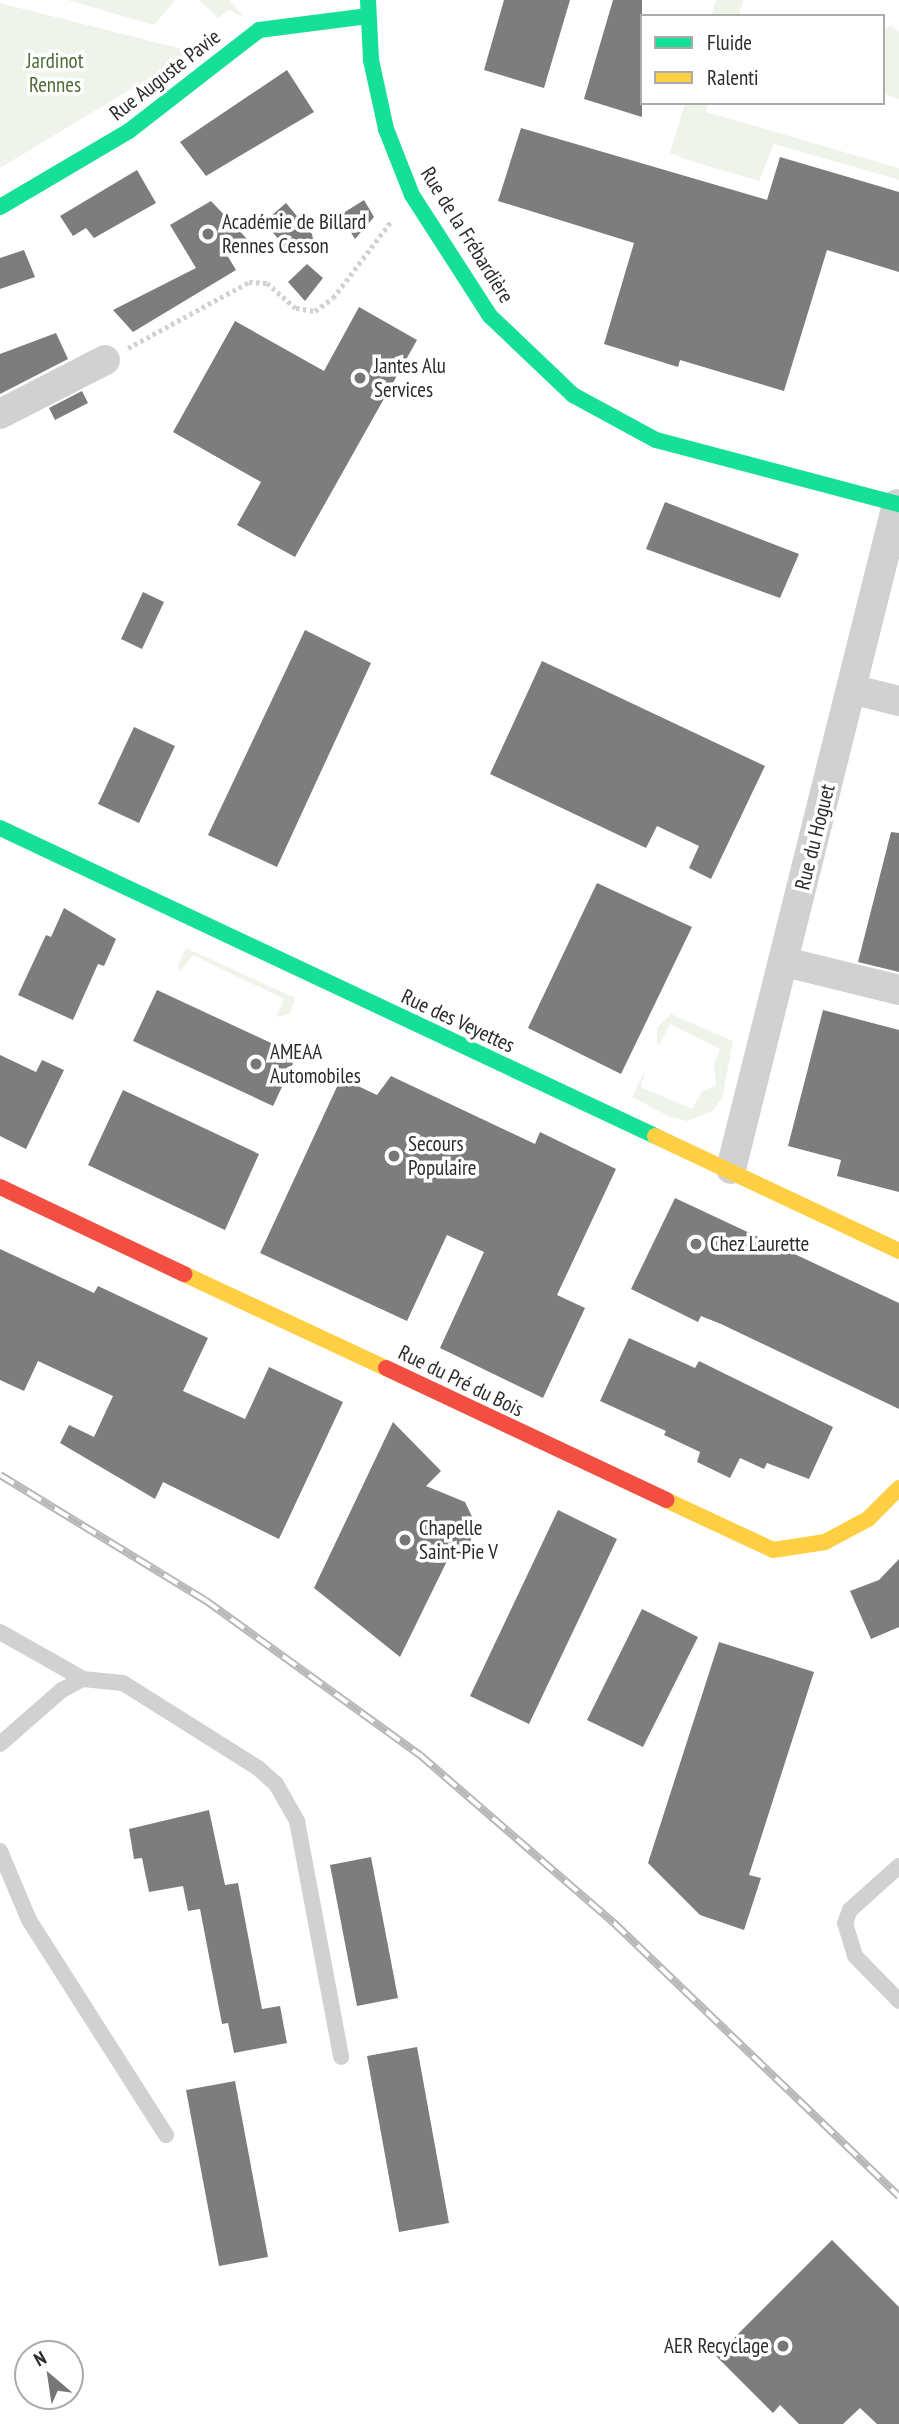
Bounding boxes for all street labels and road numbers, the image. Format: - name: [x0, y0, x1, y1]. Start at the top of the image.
- street label: Rue Auguste Pavie: [104, 24, 226, 126]
- street label: Rue de la Frébardière: [415, 162, 519, 308]
- street label: Rue du Hoguet: [790, 782, 840, 892]
- street label: Rue des Veyettes: [397, 984, 519, 1058]
- street label: Rue du Pré du Bois: [394, 1340, 528, 1422]

